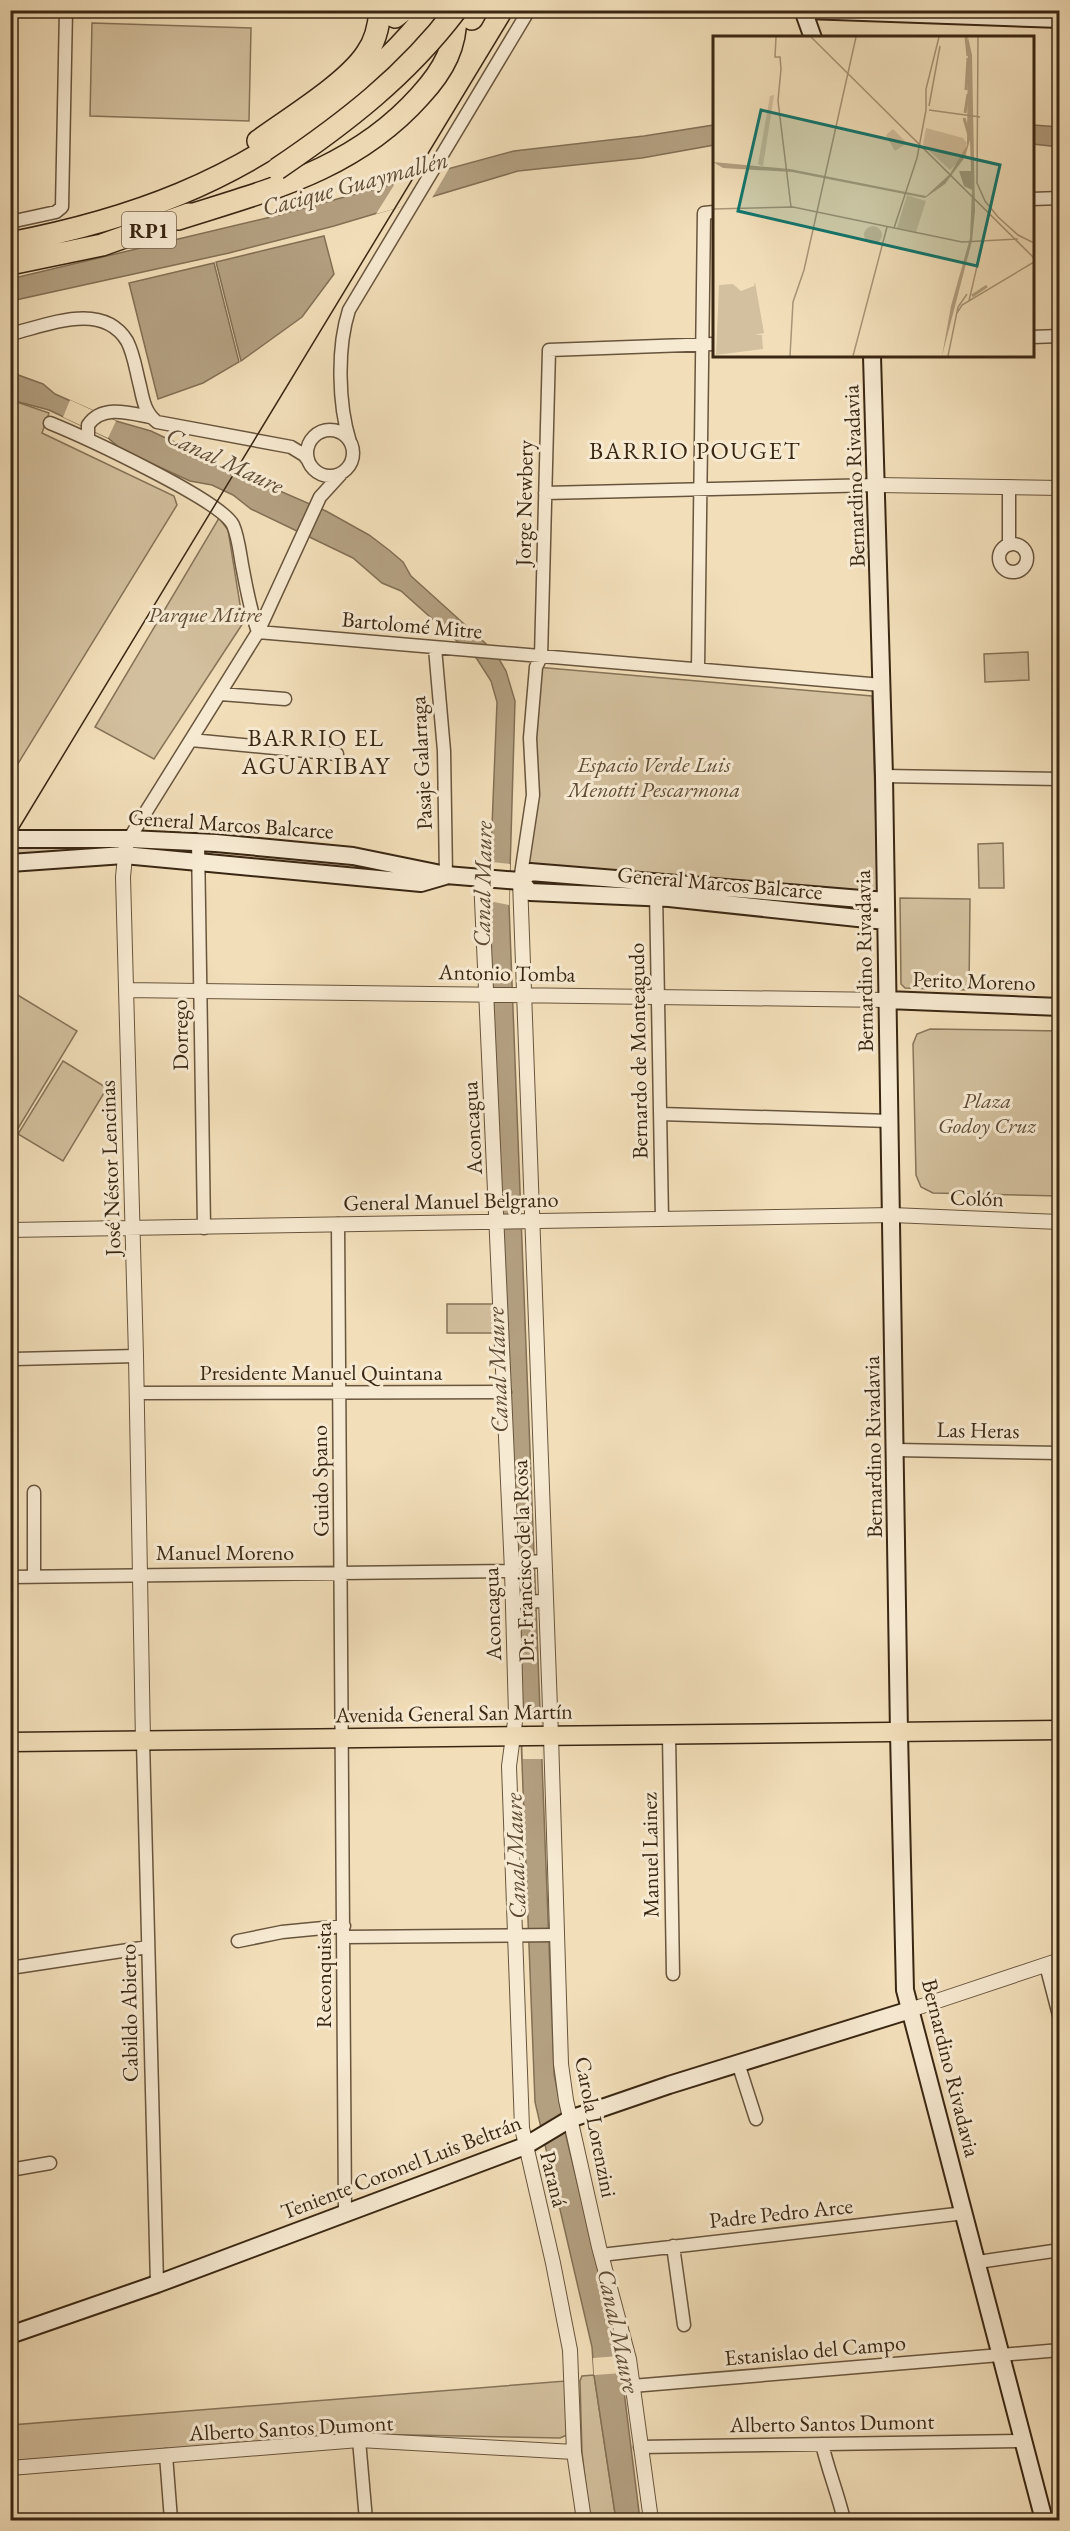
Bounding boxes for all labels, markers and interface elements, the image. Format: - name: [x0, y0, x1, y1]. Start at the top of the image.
- inset map: [713, 36, 1034, 357]
- water label: Cacique Guaymallén: [259, 143, 452, 224]
- road number: RP1: [122, 212, 176, 248]
- street label: Bernardino Rivadavia: [836, 384, 872, 568]
- water label: Canal Maure: [161, 419, 290, 501]
- district label: BARRIO POUGET: [589, 435, 801, 466]
- street label: Jorge Newbery: [508, 439, 540, 568]
- park label: Parque Mitre: [148, 600, 262, 629]
- street label: Bartolomé Mitre: [341, 604, 484, 646]
- street label: Pasaje Galarraga: [403, 695, 439, 831]
- district label: BARRIO EL AGUARIBAY: [240, 722, 391, 781]
- park label: Espacio Verde Luis Menotti Pescarmona: [566, 750, 740, 804]
- street label: General Marcos Balcarce: [127, 802, 335, 846]
- water label: Canal Maure: [465, 820, 499, 947]
- street label: General Marcos Balcarce: [616, 860, 824, 906]
- street label: Bernardino Rivadavia: [848, 869, 880, 1052]
- street label: Bernardo de Monteagudo: [622, 942, 654, 1159]
- street label: Antonio Tomba: [437, 957, 576, 989]
- street label: Perito Moreno: [912, 964, 1036, 998]
- street label: Dorrego: [165, 999, 195, 1071]
- street label: José Néstor Lencinas: [92, 1080, 128, 1258]
- street label: Aconcagua: [455, 1080, 489, 1176]
- park label: Plaza Godoy Cruz: [938, 1086, 1036, 1140]
- street label: Colón: [950, 1183, 1005, 1213]
- street label: General Manuel Belgrano: [343, 1185, 559, 1217]
- water label: Canal Maure: [479, 1305, 515, 1434]
- street label: Bernardino Rivadavia: [857, 1355, 889, 1538]
- street label: Presidente Manuel Quintana: [200, 1358, 443, 1387]
- street label: Las Heras: [936, 1415, 1020, 1445]
- street label: Guido Spano: [305, 1425, 335, 1537]
- street label: Dr. Francisco de la Rosa: [505, 1459, 541, 1663]
- street label: Manuel Moreno: [156, 1538, 294, 1567]
- street label: Aconcagua: [476, 1567, 508, 1662]
- street label: Avenida General San Martín: [334, 1696, 573, 1730]
- water label: Canal Maure: [497, 1791, 533, 1920]
- street label: Manuel Lainez: [634, 1791, 666, 1918]
- street label: Reconquista: [309, 1922, 338, 2028]
- street label: Cabildo Abierto: [113, 1943, 145, 2082]
- street label: Bernardino Rivadavia: [915, 1976, 987, 2160]
- street label: Carola Lorenzini: [568, 2054, 624, 2200]
- street label: Teniente Coronel Luis Beltrán: [277, 2108, 526, 2226]
- street label: Paraná: [533, 2148, 575, 2210]
- street label: Padre Pedro Arce: [708, 2191, 855, 2235]
- water label: Canal Maure: [591, 2266, 647, 2397]
- street label: Estanislao del Campo: [723, 2328, 907, 2372]
- street label: Alberto Santos Dumont: [728, 2407, 935, 2439]
- street label: Alberto Santos Dumont: [187, 2408, 394, 2448]

